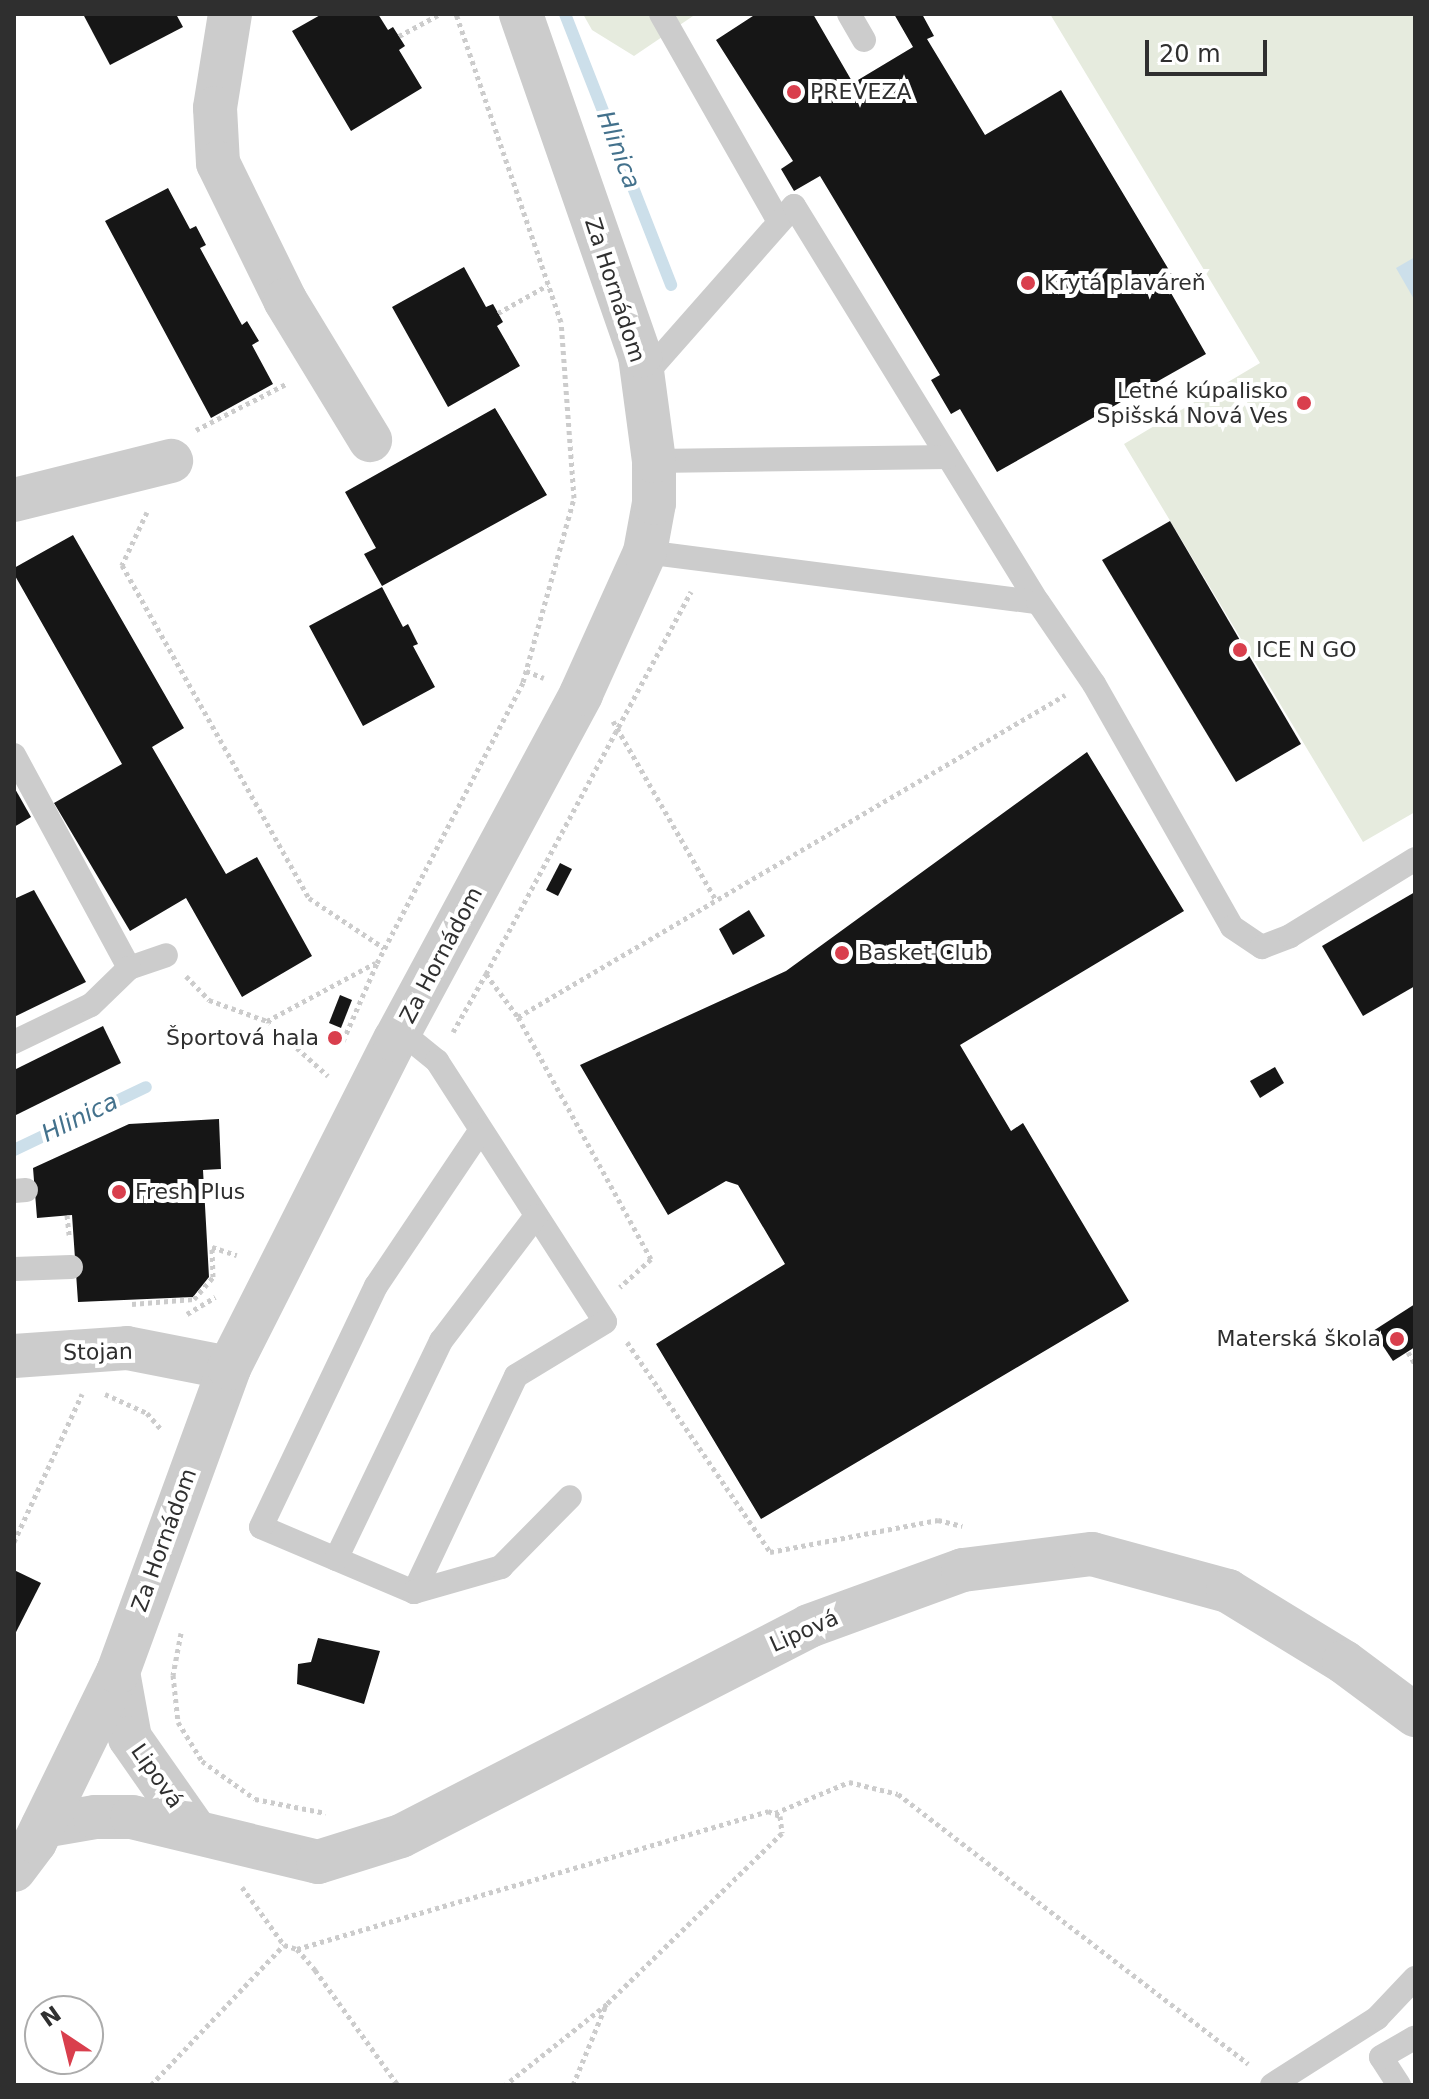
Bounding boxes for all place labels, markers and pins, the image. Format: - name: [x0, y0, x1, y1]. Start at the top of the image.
- place label: PREVEZA: [810, 79, 912, 105]
- marker: PREVEZA: [785, 83, 803, 101]
- place label: Krytá plaváreň: [1044, 270, 1206, 296]
- marker: Krytá plaváreň: [1019, 274, 1037, 292]
- place label: Letné kúpalisko Spišská Nová Ves: [1096, 377, 1288, 428]
- marker: Letné kúpalisko Spišská Nová Ves: [1295, 394, 1313, 412]
- place label: ICE N GO: [1256, 637, 1357, 663]
- marker: ICE N GO: [1231, 641, 1249, 659]
- place label: Basket Club: [858, 940, 989, 966]
- marker: Basket Club: [833, 944, 851, 962]
- place label: Športová hala: [166, 1025, 319, 1051]
- marker: Športová hala: [326, 1029, 344, 1047]
- place label: Fresh Plus: [135, 1179, 245, 1205]
- marker: Fresh Plus: [110, 1183, 128, 1201]
- place label: Materská škola: [1217, 1326, 1381, 1352]
- marker: Materská škola: [1388, 1330, 1406, 1348]

